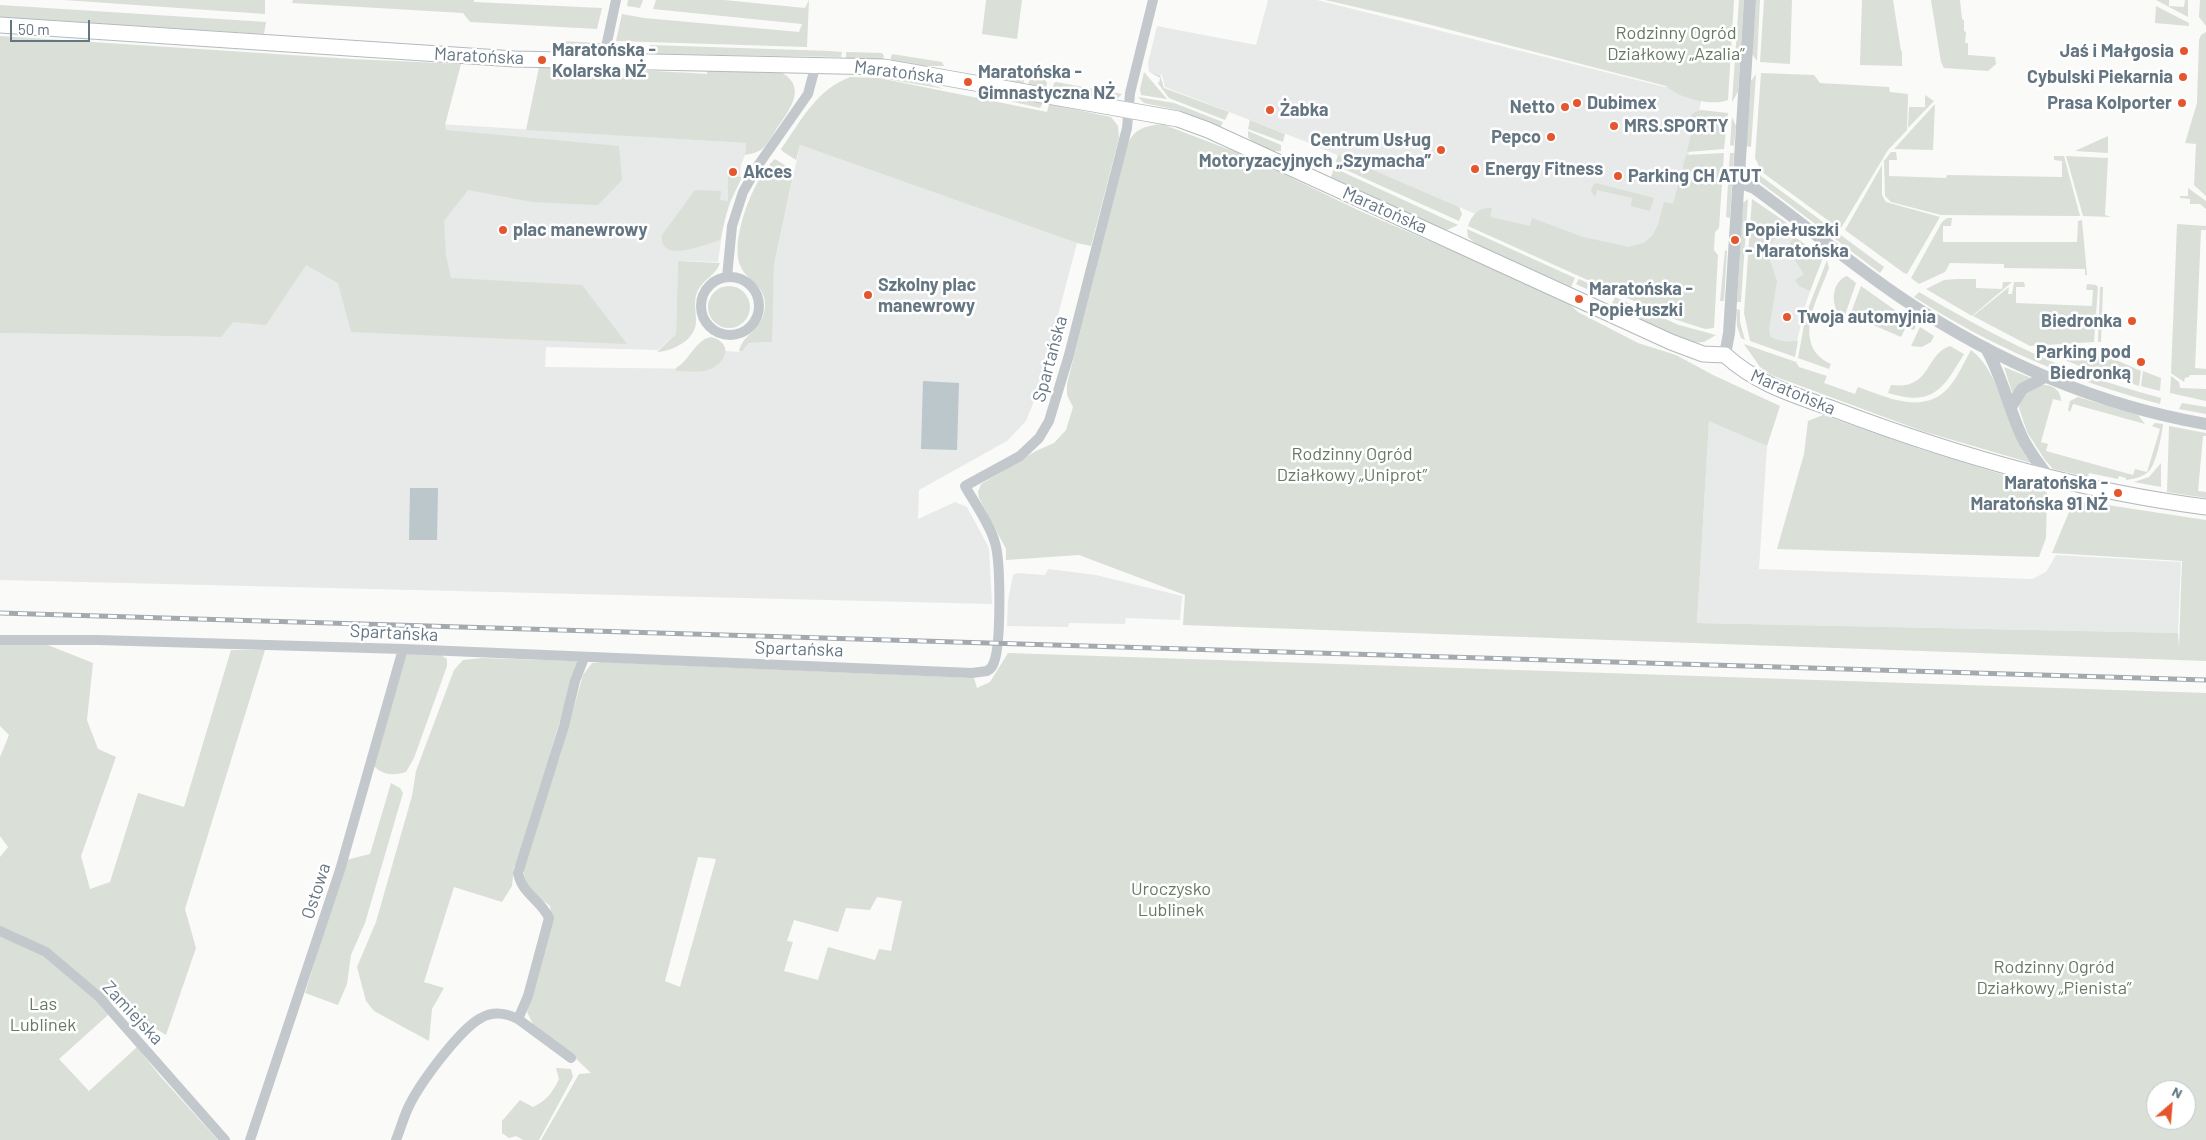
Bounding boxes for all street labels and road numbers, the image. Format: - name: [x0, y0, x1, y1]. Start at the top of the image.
- street label: Maratońska: [433, 43, 525, 69]
- street label: Maratońska: [853, 56, 945, 88]
- street label: Maratońska: [1339, 182, 1431, 238]
- street label: Spartańska: [1028, 313, 1072, 405]
- street label: Maratońska: [1747, 364, 1839, 420]
- street label: Spartańska: [349, 620, 439, 646]
- street label: Spartańska: [754, 637, 844, 661]
- street label: Ostowa: [297, 860, 335, 922]
- street label: Zamiejska: [98, 977, 168, 1049]

